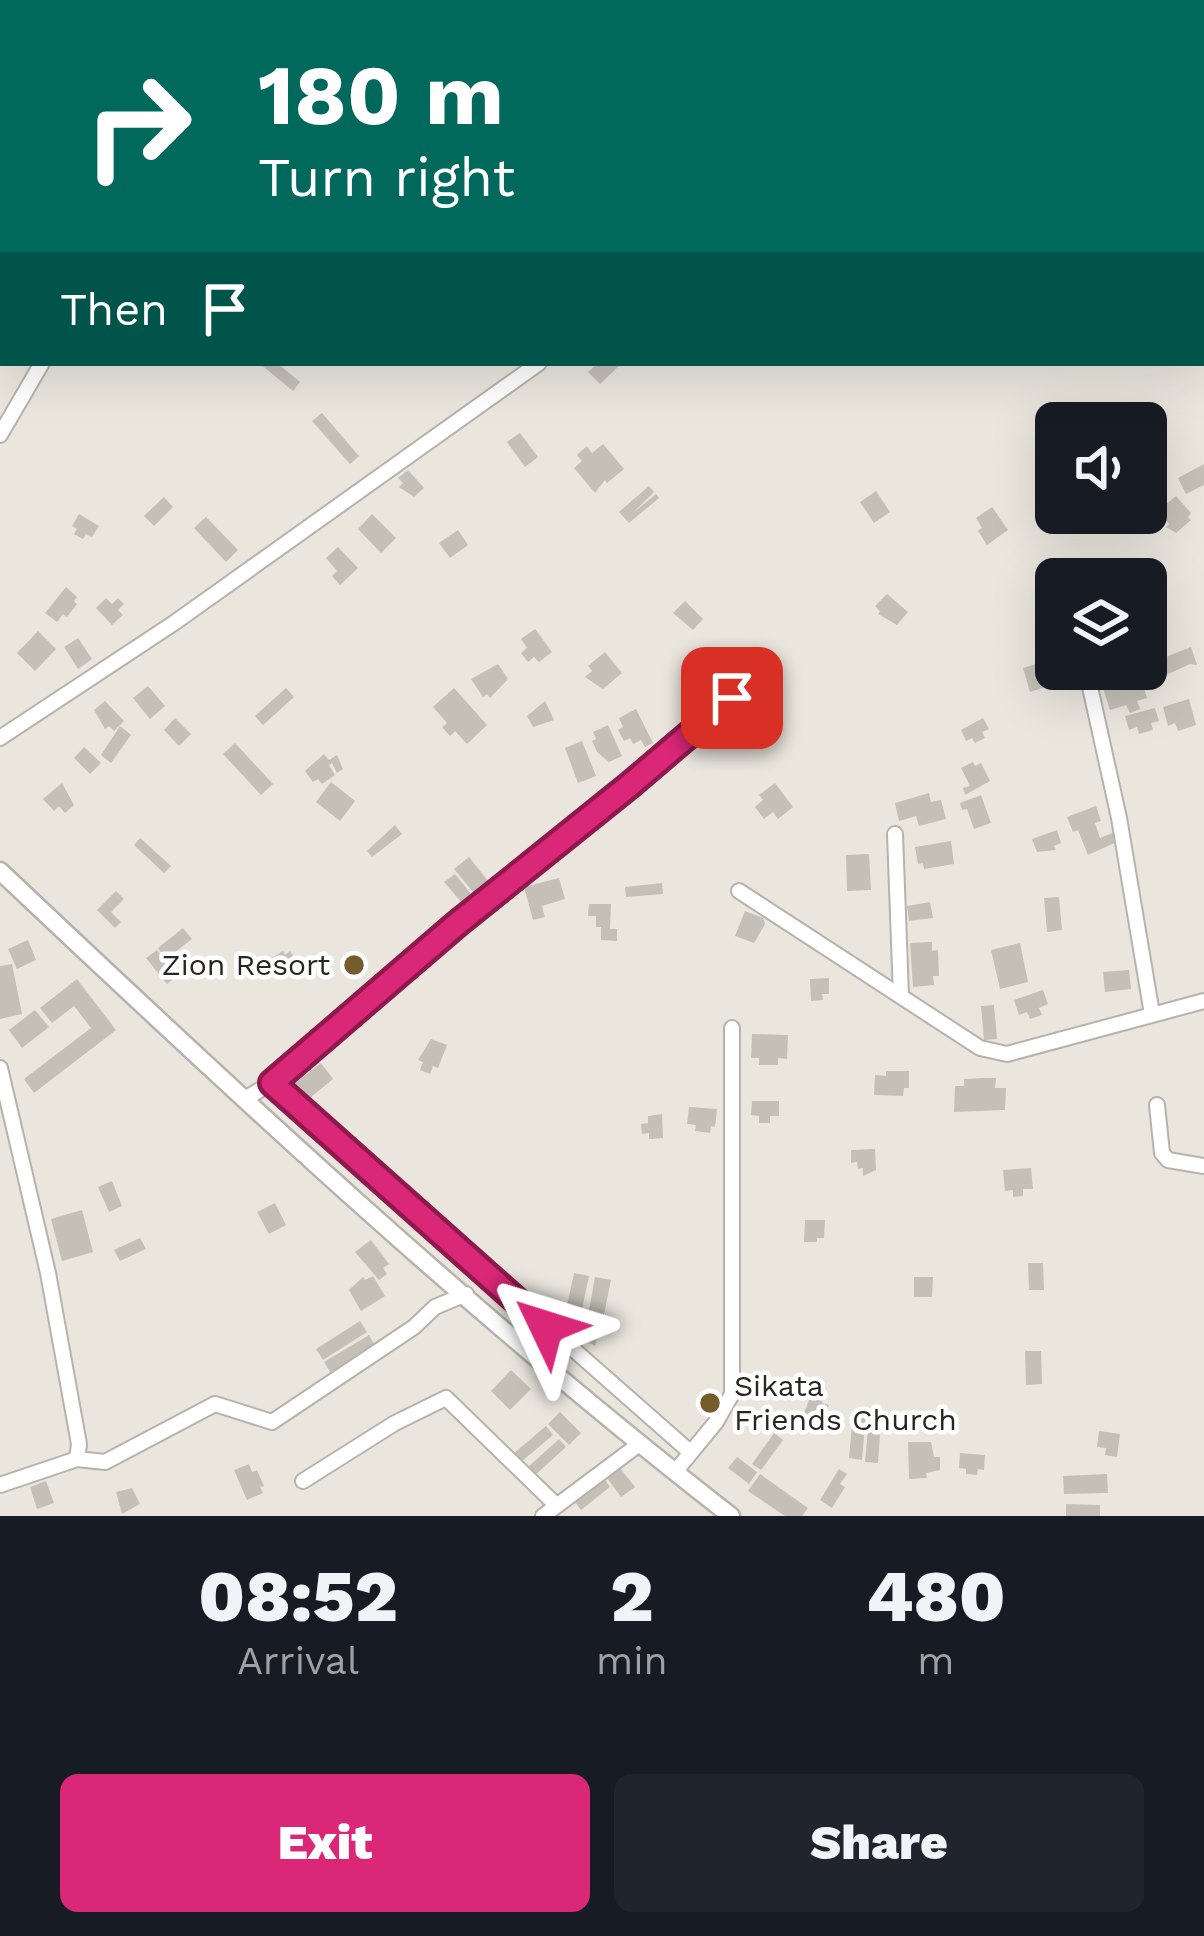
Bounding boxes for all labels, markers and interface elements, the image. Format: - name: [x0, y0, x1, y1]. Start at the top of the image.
- text: 180 m: [258, 46, 504, 144]
- icon: right: [60, 48, 216, 204]
- text: Turn right: [258, 146, 515, 209]
- icon: arrive: [192, 276, 258, 342]
- text: Then: [60, 283, 168, 336]
- map controls: [1035, 402, 1167, 690]
- button: sound: [1035, 402, 1167, 534]
- button: layers: [1035, 558, 1167, 690]
- pin: [681, 647, 783, 749]
- icon: arrive: [699, 665, 765, 731]
- place label: Zion Resort: [162, 947, 330, 982]
- marker: Zion Resort: [341, 952, 367, 978]
- position arrow: [483, 1264, 609, 1390]
- place label: Sikata Friends Church: [734, 1368, 957, 1437]
- marker: Sikata Friends Church: [697, 1390, 723, 1416]
- text: 08:52: [198, 1554, 398, 1638]
- text: 2: [610, 1554, 653, 1638]
- text: 480: [866, 1554, 1006, 1638]
- text: Arrival: [237, 1638, 359, 1683]
- text: min: [596, 1638, 668, 1683]
- text: m: [917, 1638, 954, 1683]
- button: Exit: [60, 1774, 590, 1912]
- button: Share: [614, 1774, 1144, 1912]

